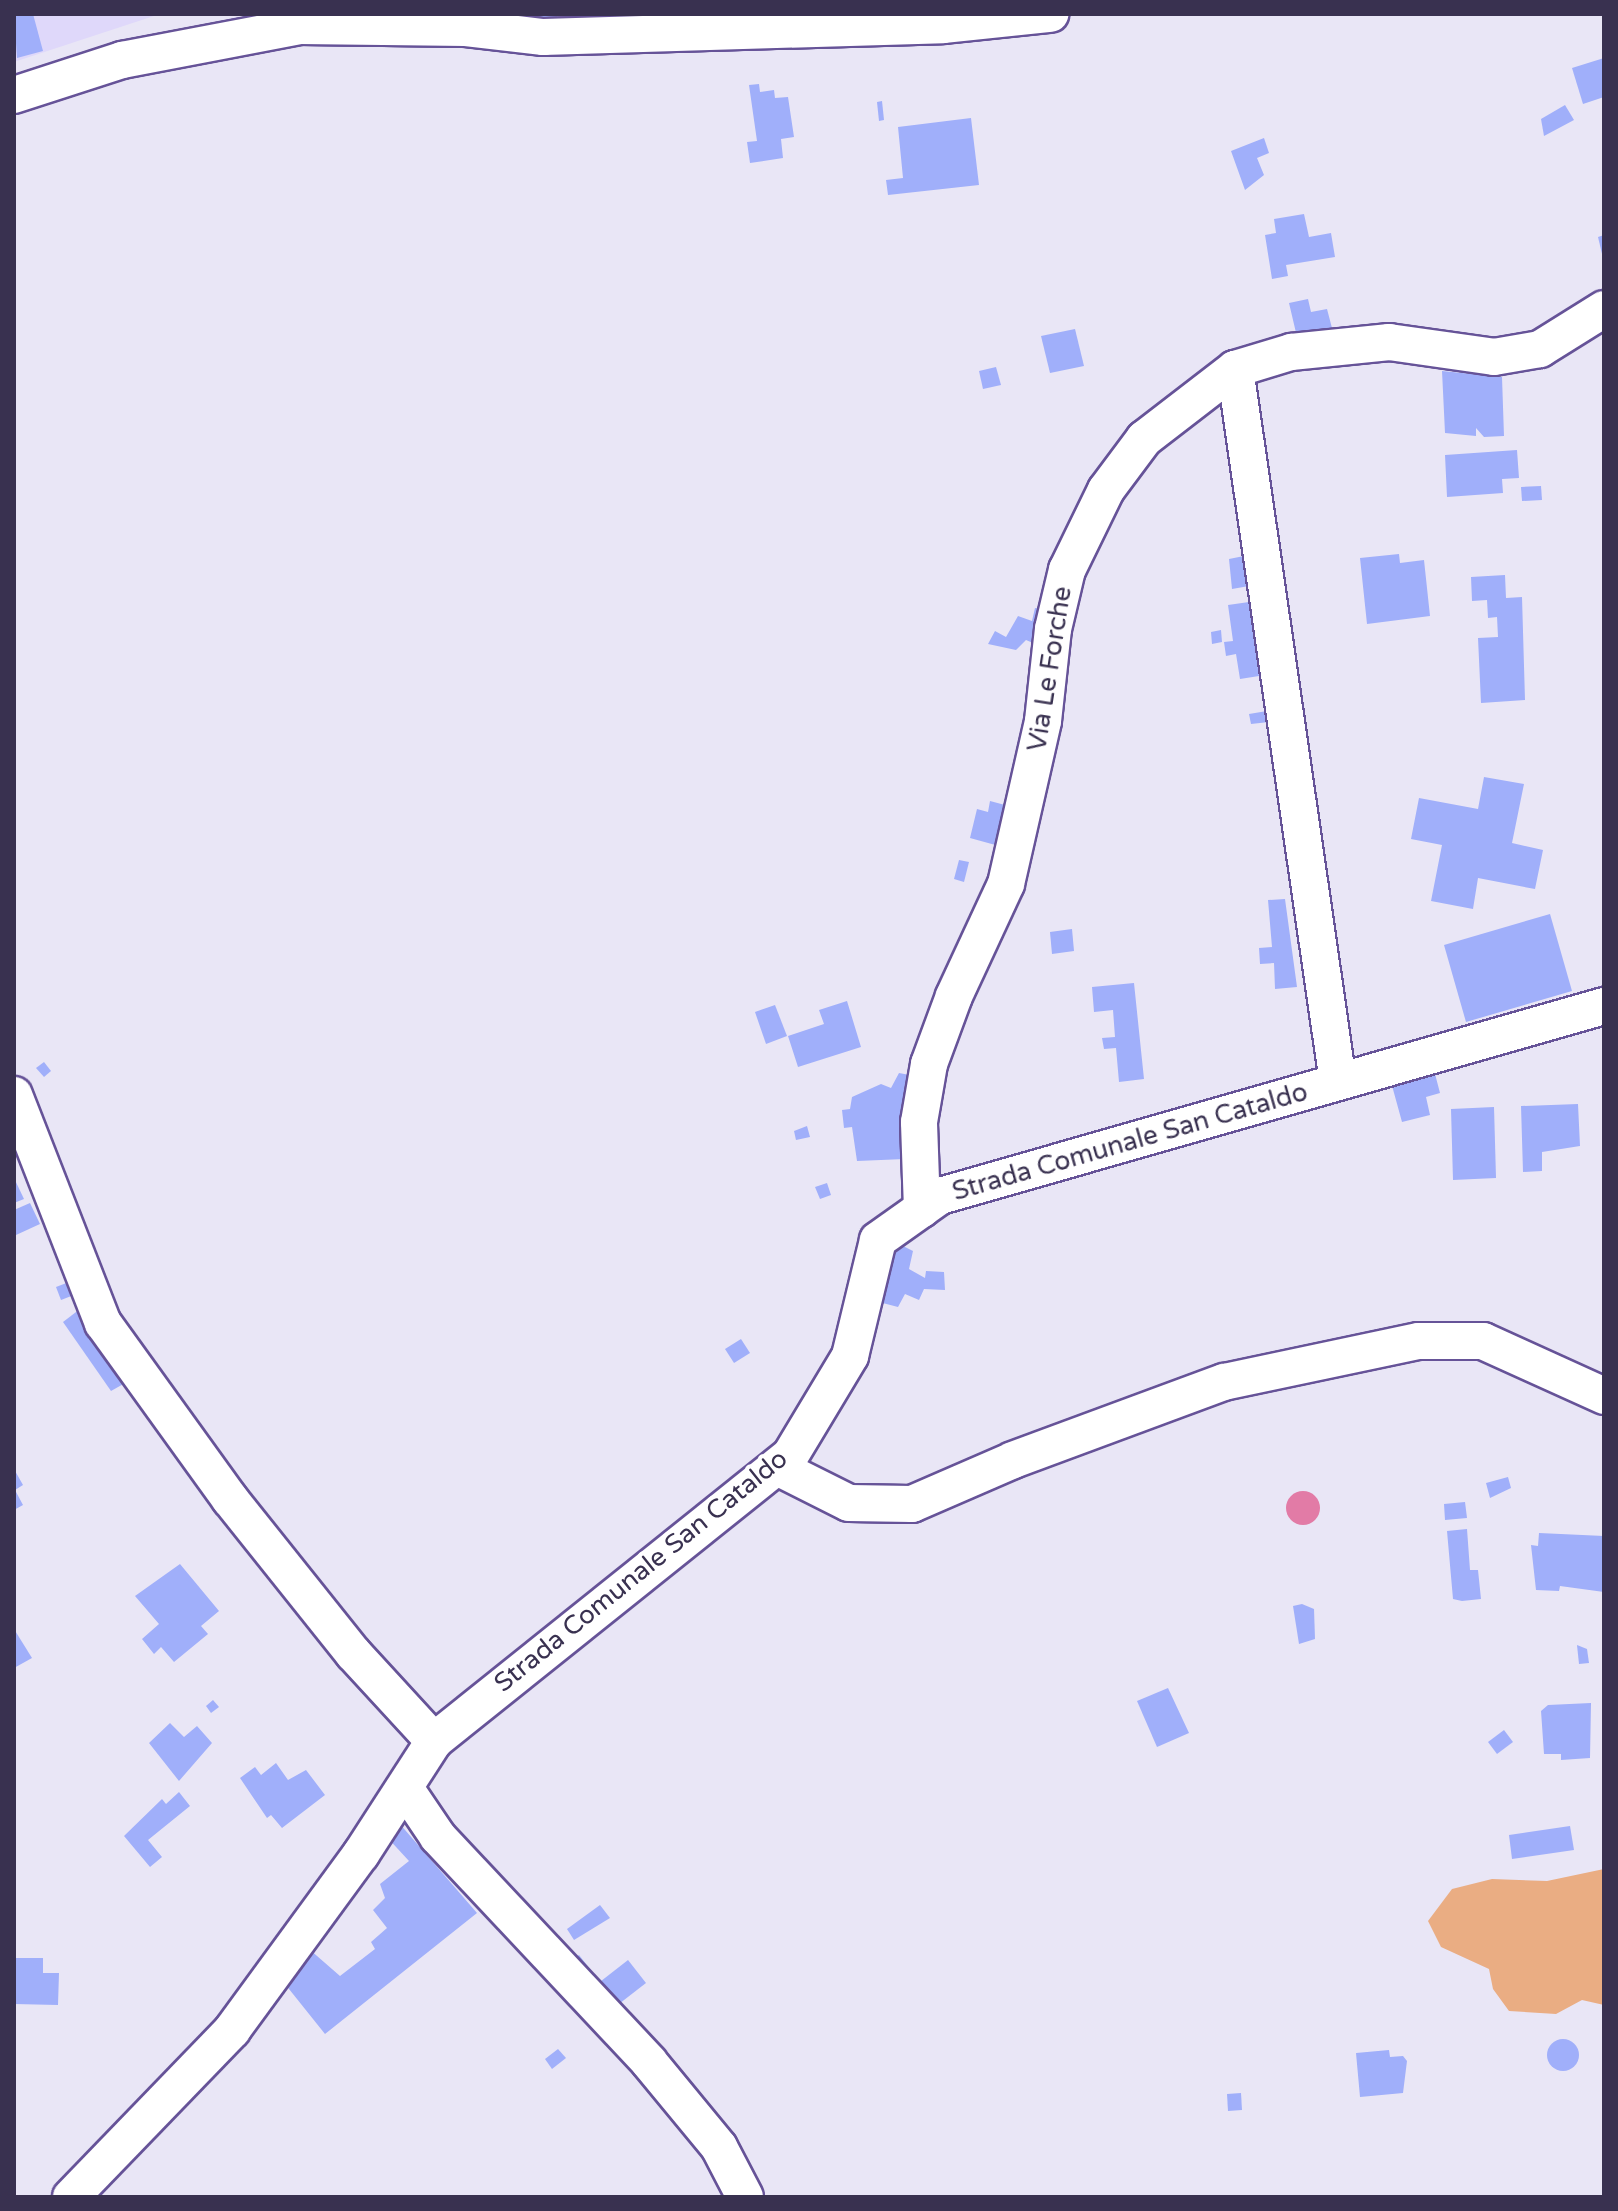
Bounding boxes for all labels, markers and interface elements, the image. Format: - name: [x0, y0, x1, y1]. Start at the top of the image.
- street label: Via Le Forche: [1022, 584, 1078, 754]
- street label: Strada Comunale San Cataldo: [949, 1076, 1311, 1208]
- street label: Strada Comunale San Cataldo: [488, 1443, 794, 1699]

